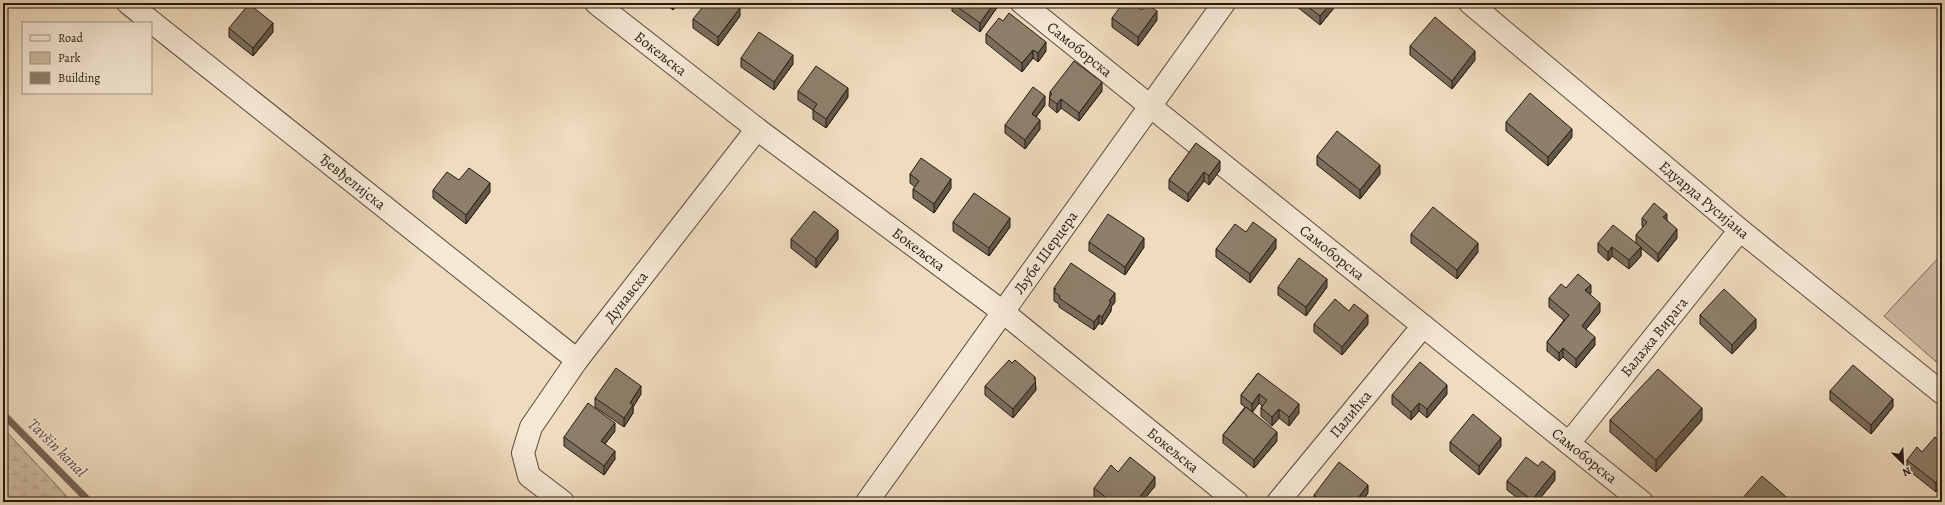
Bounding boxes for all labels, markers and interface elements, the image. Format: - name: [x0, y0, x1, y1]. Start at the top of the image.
- street label: Самоборска: [1043, 17, 1116, 82]
- legend: [22, 22, 152, 94]
- street label: Бокељска: [630, 27, 691, 80]
- text: Road: [58, 30, 84, 46]
- text: Park: [58, 50, 81, 66]
- text: Building: [58, 70, 100, 86]
- street label: Ђевђелијска: [315, 149, 390, 214]
- street label: Едуарда Русијана: [1655, 156, 1753, 243]
- street label: Љубе Шерцера: [1009, 207, 1082, 298]
- street label: Самоборска: [1295, 220, 1369, 285]
- street label: Бокељска: [888, 223, 949, 276]
- street label: Дунавска: [600, 267, 653, 327]
- street label: Балажа Вирага: [1616, 293, 1692, 381]
- street label: Палићка: [1325, 386, 1376, 442]
- water label: Tavšin kanal: [23, 414, 91, 482]
- street label: Бокељска: [1143, 423, 1203, 477]
- street label: Самоборска: [1548, 423, 1621, 488]
- north arrow: [1883, 443, 1923, 483]
- text: N: [1900, 463, 1914, 480]

